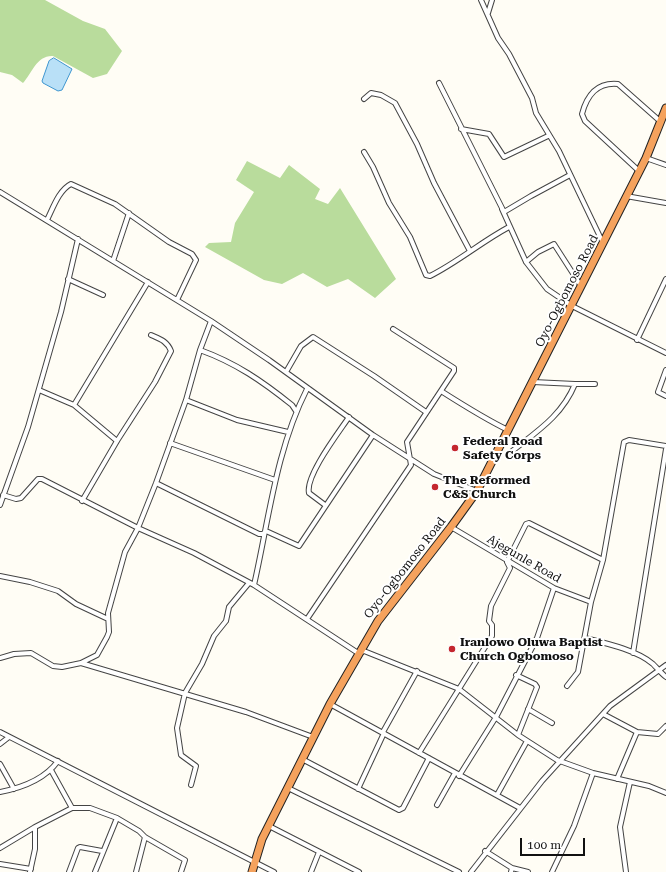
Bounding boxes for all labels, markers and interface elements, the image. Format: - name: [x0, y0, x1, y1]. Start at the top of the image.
- street label: Oyo-Ogbomoso Road: [532, 232, 602, 350]
- place label: Federal Road Safety Corps: [463, 434, 543, 462]
- marker: Federal Road Safety Corps: [450, 443, 460, 453]
- place label: The Reformed C&S Church: [443, 473, 530, 501]
- marker: The Reformed C&S Church: [430, 482, 440, 492]
- street label: Oyo-Ogbomoso Road: [361, 515, 449, 621]
- street label: Ajegunle Road: [484, 532, 564, 586]
- place label: Iranlowo Oluwa Baptist Church Ogbomoso: [460, 635, 603, 663]
- marker: Iranlowo Oluwa Baptist Church Ogbomoso: [447, 644, 457, 654]
- scale bar: [522, 830, 587, 856]
- text: 100 m: [527, 838, 561, 852]

